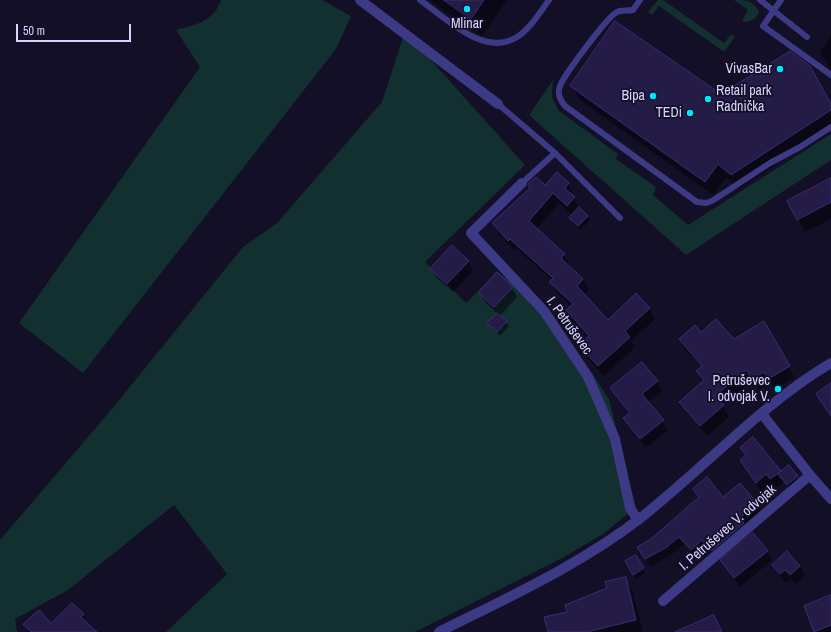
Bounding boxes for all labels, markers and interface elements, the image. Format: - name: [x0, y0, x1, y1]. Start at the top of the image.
- marker: Mlinar: [462, 4, 472, 14]
- scale bar: [18, 16, 133, 42]
- place label: Mlinar: [451, 16, 483, 32]
- text: 50 m: [23, 23, 45, 39]
- place label: VivasBar: [726, 61, 772, 77]
- marker: VivasBar: [775, 64, 785, 74]
- place label: Retail park Radnička: [716, 83, 772, 116]
- place label: Bipa: [621, 88, 645, 104]
- marker: Bipa: [648, 91, 658, 101]
- marker: Retail park Radnička: [703, 94, 713, 104]
- place label: TEDi: [656, 105, 682, 121]
- marker: TEDi: [685, 108, 695, 118]
- street label: I. Petruševec: [543, 294, 595, 358]
- place label: Petruševec I. odvojak V.: [708, 373, 770, 406]
- marker: Petruševec I. odvojak V.: [773, 384, 783, 394]
- street label: I. Petruševec V. odvojak: [676, 481, 780, 575]

